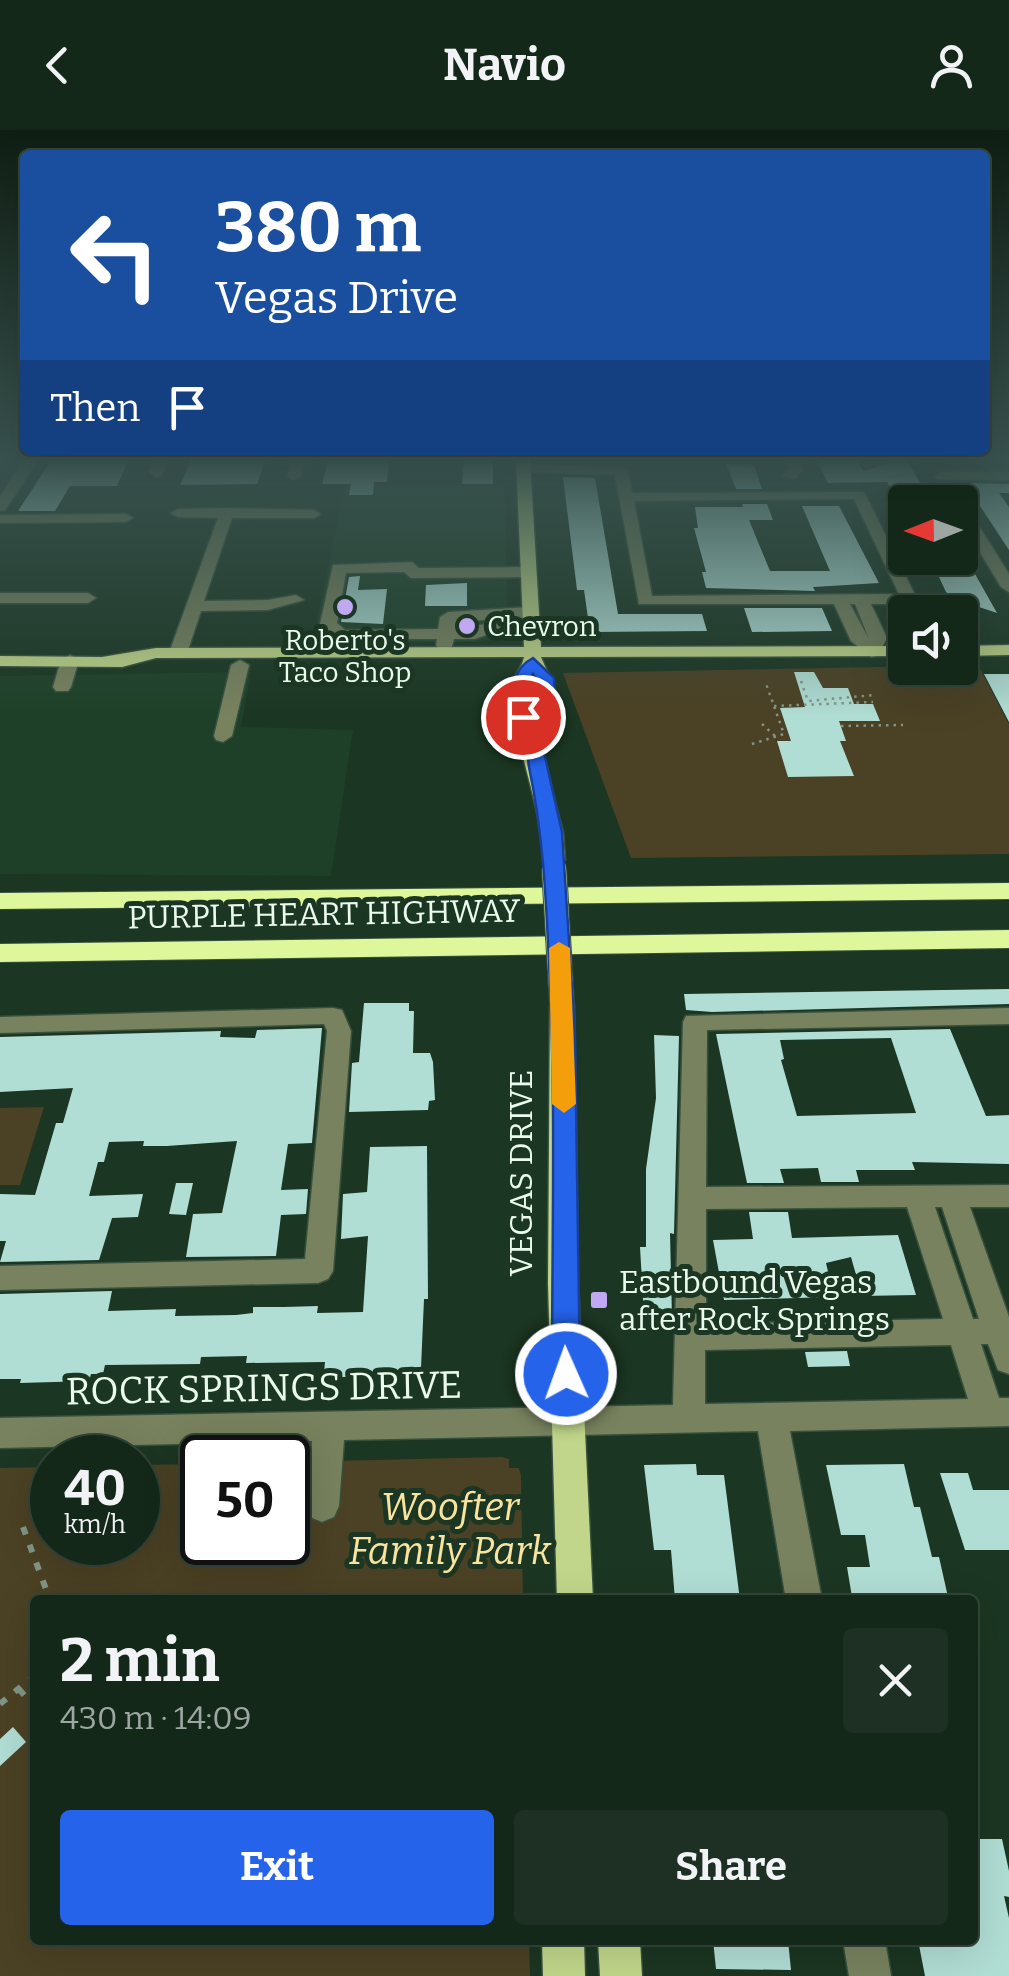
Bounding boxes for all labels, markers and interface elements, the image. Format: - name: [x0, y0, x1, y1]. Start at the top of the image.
- icon: back: [30, 38, 85, 93]
- text: Navio: [443, 38, 566, 92]
- icon: person: [924, 38, 979, 93]
- text: 380 m: [215, 186, 421, 270]
- icon: left: [50, 190, 180, 320]
- text: Vegas Drive: [215, 271, 458, 325]
- icon: arrive: [160, 380, 215, 435]
- text: Then: [50, 385, 140, 431]
- north arrow: [888, 485, 978, 575]
- map controls: [888, 485, 978, 685]
- button: sound: [888, 595, 978, 685]
- marker: Roberto's Taco Shop: [334, 596, 356, 618]
- place label: Chevron: [487, 610, 597, 643]
- marker: Chevron: [456, 615, 478, 637]
- place label: Roberto's Taco Shop: [279, 624, 411, 689]
- pin: [481, 675, 566, 760]
- icon: arrive: [496, 690, 551, 745]
- street label: PURPLE HEART HIGHWAY: [127, 892, 521, 936]
- street label: VEGAS DRIVE: [502, 1070, 540, 1276]
- place label: Eastbound Vegas after Rock Springs: [619, 1263, 890, 1338]
- marker: Eastbound Vegas after Rock Springs: [588, 1289, 610, 1311]
- position arrow: [514, 1322, 618, 1426]
- street label: ROCK SPRINGS DRIVE: [65, 1362, 463, 1414]
- speed limit sign: 50: [180, 1435, 310, 1565]
- text: 40: [64, 1458, 126, 1518]
- park label: Woofter Family Park: [349, 1484, 552, 1574]
- text: km/h: [64, 1510, 126, 1540]
- text: 2 min: [60, 1625, 220, 1697]
- button: close: [843, 1628, 948, 1733]
- text: 430 m · 14:09: [60, 1699, 252, 1737]
- button: Exit: [60, 1810, 494, 1925]
- button: Share: [514, 1810, 948, 1925]

